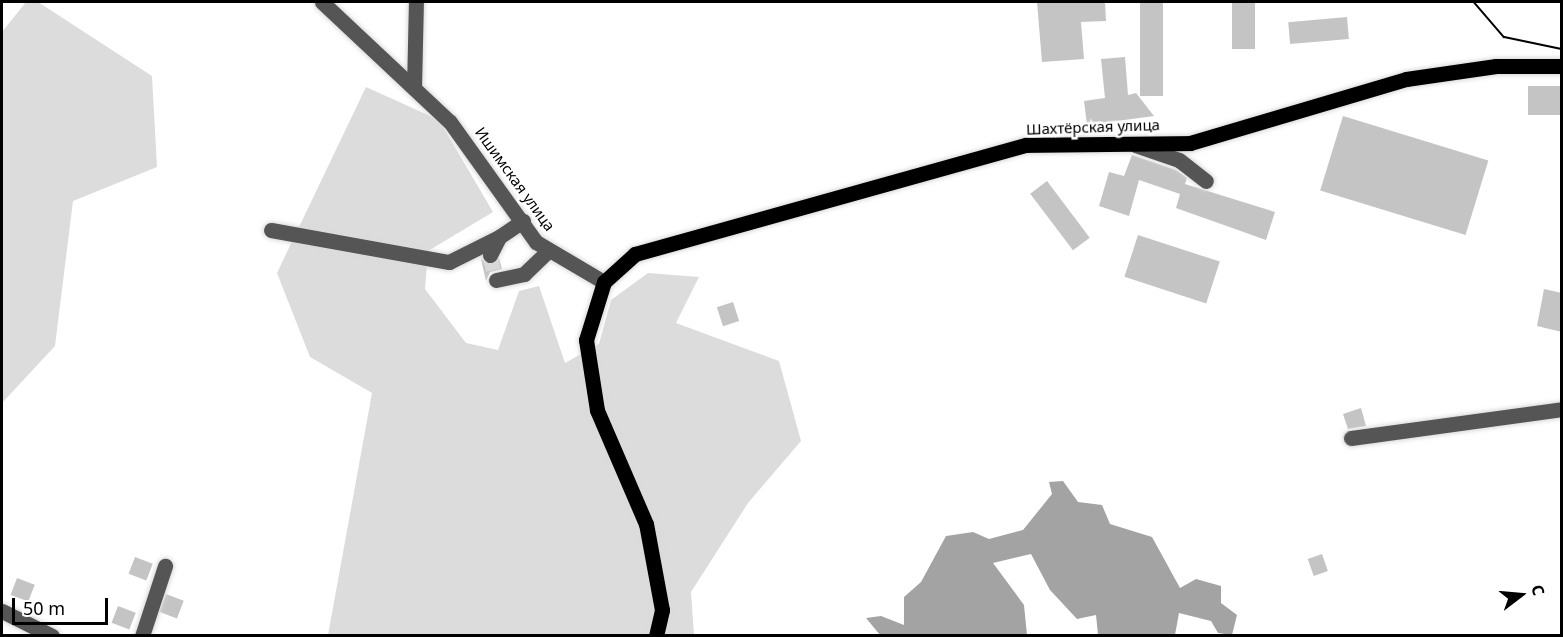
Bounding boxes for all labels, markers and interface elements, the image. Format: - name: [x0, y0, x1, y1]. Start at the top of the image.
- street label: Шахтёрская улица: [1026, 116, 1160, 138]
- street label: Ишимская улица: [471, 124, 559, 234]
- north arrow: [1491, 565, 1551, 625]
- text: С: [1526, 582, 1550, 598]
- scale bar: [15, 586, 111, 624]
- text: 50 m: [23, 596, 65, 620]

